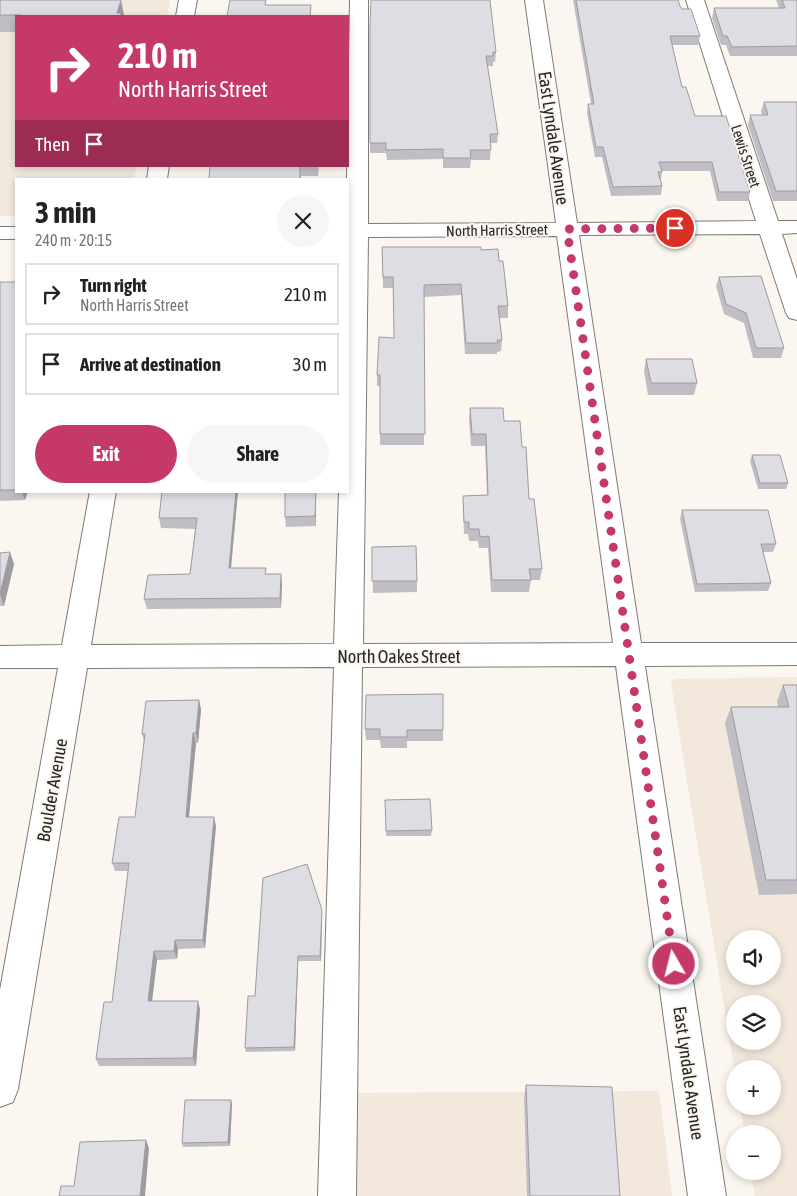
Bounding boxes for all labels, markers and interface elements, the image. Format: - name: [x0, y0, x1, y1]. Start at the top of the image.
- icon: right: [35, 35, 100, 100]
- text: 210 m: [118, 35, 197, 75]
- street label: East Lyndale Avenue: [534, 70, 574, 206]
- text: North Harris Street: [118, 76, 268, 102]
- street label: Lewis Street: [728, 122, 764, 190]
- icon: arrive: [80, 130, 108, 158]
- text: Then: [35, 133, 70, 155]
- text: 3 min: [35, 195, 96, 229]
- button: close: [277, 195, 329, 247]
- pin: [654, 207, 696, 249]
- icon: arrive: [661, 214, 689, 242]
- street label: North Harris Street: [446, 221, 548, 239]
- text: 240 m · 20:15: [35, 231, 112, 249]
- text: Turn right: [80, 274, 147, 296]
- icon: right: [37, 280, 65, 308]
- text: 210 m: [284, 283, 327, 305]
- text: North Harris Street: [80, 296, 189, 314]
- icon: arrive: [37, 350, 65, 378]
- text: Arrive at destination: [80, 353, 221, 375]
- text: 30 m: [293, 353, 327, 375]
- button: Exit: [35, 425, 177, 483]
- button: Share: [187, 425, 329, 483]
- street label: North Oakes Street: [337, 646, 461, 667]
- street label: Boulder Avenue: [33, 737, 71, 843]
- map controls: [726, 930, 781, 1180]
- button: sound: [726, 930, 781, 985]
- position arrow: [647, 937, 699, 989]
- button: layers: [726, 995, 781, 1050]
- street label: East Lyndale Avenue: [669, 1005, 709, 1141]
- button: +: [726, 1060, 781, 1115]
- button: −: [726, 1125, 781, 1180]

